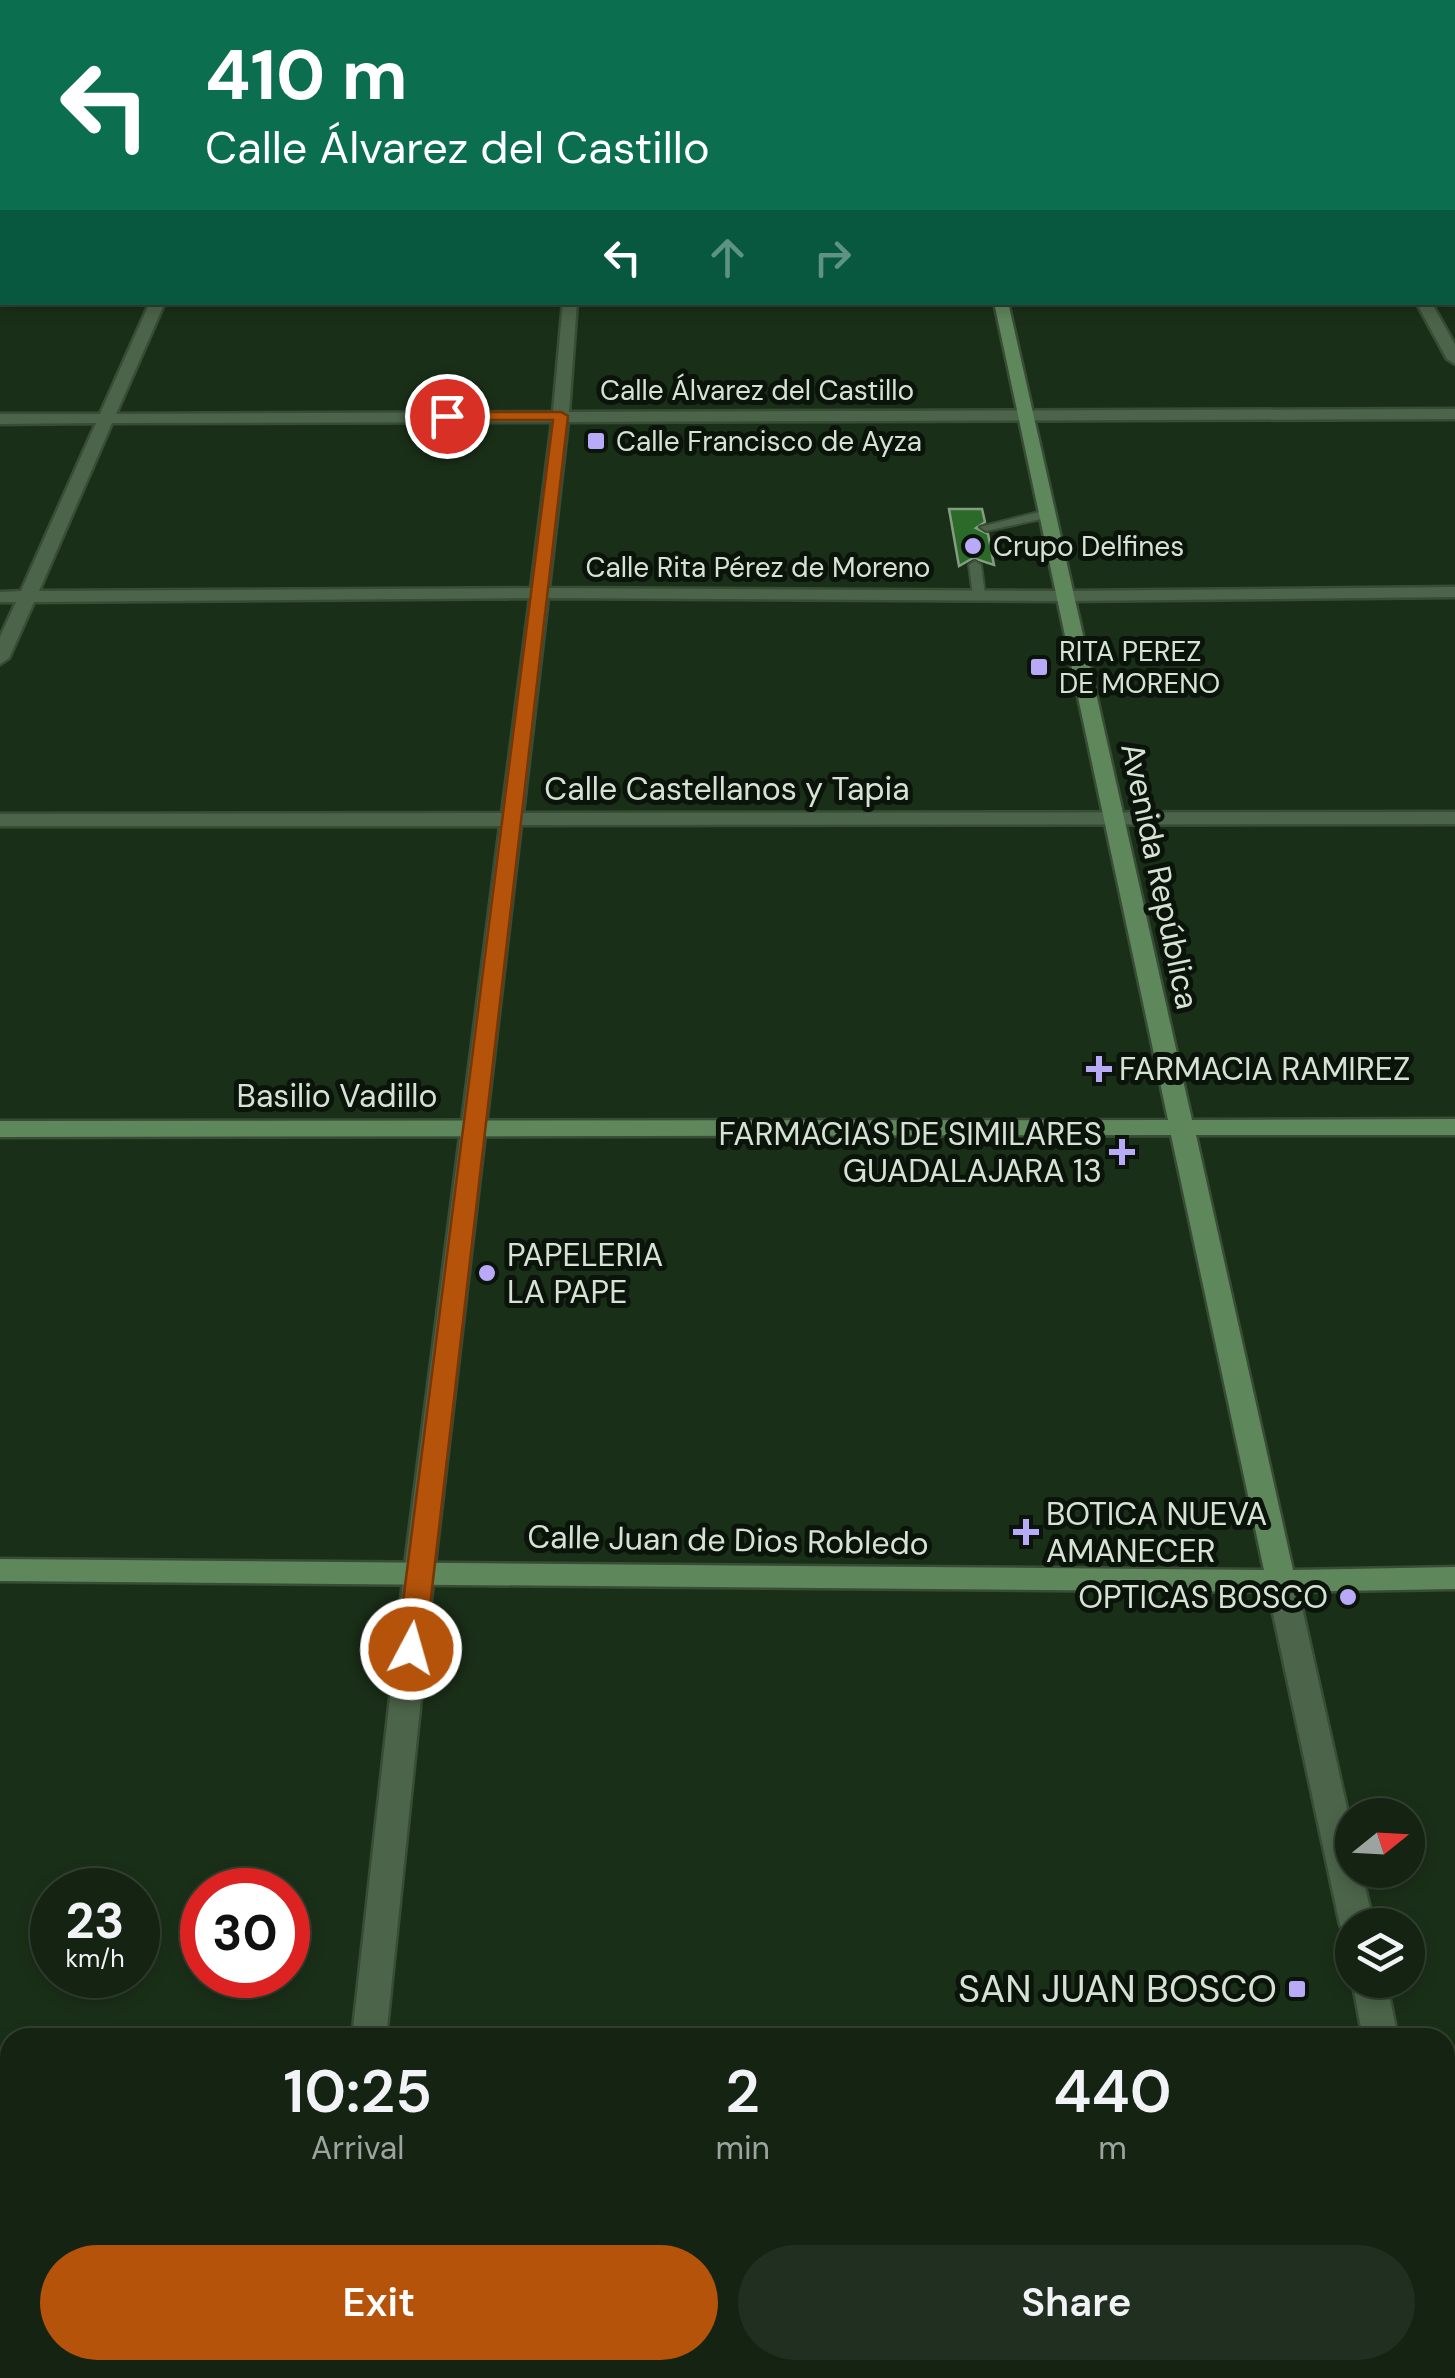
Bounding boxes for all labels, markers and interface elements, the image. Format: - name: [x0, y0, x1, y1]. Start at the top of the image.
- text: 410 m: [205, 30, 408, 121]
- icon: left: [40, 40, 170, 170]
- text: Calle Álvarez del Castillo: [205, 118, 710, 177]
- icon: left: [595, 230, 650, 285]
- icon: ahead: [700, 230, 755, 285]
- icon: right: [805, 230, 860, 285]
- street label: Calle Álvarez del Castillo: [600, 372, 914, 409]
- pin: [405, 374, 490, 459]
- icon: arrive: [420, 389, 475, 444]
- place label: Calle Francisco de Ayza: [616, 423, 922, 460]
- marker: Calle Francisco de Ayza: [585, 430, 607, 452]
- place label: Crupo Delfines: [993, 528, 1184, 565]
- marker: Crupo Delfines: [962, 535, 984, 557]
- street label: Calle Rita Pérez de Moreno: [586, 549, 930, 586]
- place label: RITA PEREZ DE MORENO: [1059, 633, 1220, 702]
- marker: RITA PEREZ DE MORENO: [1028, 656, 1050, 678]
- street label: Avenida República: [1111, 739, 1209, 1013]
- street label: Calle Castellanos y Tapia: [544, 768, 910, 810]
- place label: FARMACIA RAMIREZ: [1119, 1048, 1410, 1090]
- marker: FARMACIA RAMIREZ: [1088, 1058, 1110, 1080]
- street label: Basilio Vadillo: [237, 1075, 437, 1117]
- place label: FARMACIAS DE SIMILARES GUADALAJARA 13: [718, 1113, 1102, 1192]
- marker: FARMACIAS DE SIMILARES GUADALAJARA 13: [1111, 1141, 1133, 1163]
- place label: PAPELERIA LA PAPE: [507, 1234, 663, 1313]
- marker: PAPELERIA LA PAPE: [476, 1262, 498, 1284]
- place label: BOTICA NUEVA AMANECER: [1046, 1493, 1267, 1572]
- street label: Calle Juan de Dios Robledo: [527, 1516, 929, 1564]
- marker: BOTICA NUEVA AMANECER: [1015, 1521, 1037, 1543]
- place label: OPTICAS BOSCO: [1078, 1576, 1328, 1618]
- marker: OPTICAS BOSCO: [1337, 1586, 1359, 1608]
- position arrow: [359, 1597, 463, 1701]
- north arrow: [1335, 1798, 1425, 1888]
- map controls: [1335, 1798, 1425, 1998]
- speed limit sign: 30: [180, 1868, 310, 1998]
- text: 23: [66, 1888, 125, 1954]
- button: layers: [1335, 1908, 1425, 1998]
- text: km/h: [65, 1942, 125, 1975]
- place label: SAN JUAN BOSCO: [958, 1964, 1277, 2014]
- marker: SAN JUAN BOSCO: [1286, 1978, 1308, 2000]
- text: 10:25: [283, 2052, 432, 2131]
- text: 2: [725, 2052, 760, 2131]
- text: 440: [1053, 2052, 1172, 2131]
- text: Arrival: [311, 2127, 404, 2169]
- text: min: [715, 2127, 770, 2169]
- text: m: [1098, 2127, 1127, 2169]
- button: Exit: [40, 2245, 718, 2360]
- button: Share: [738, 2245, 1415, 2360]

